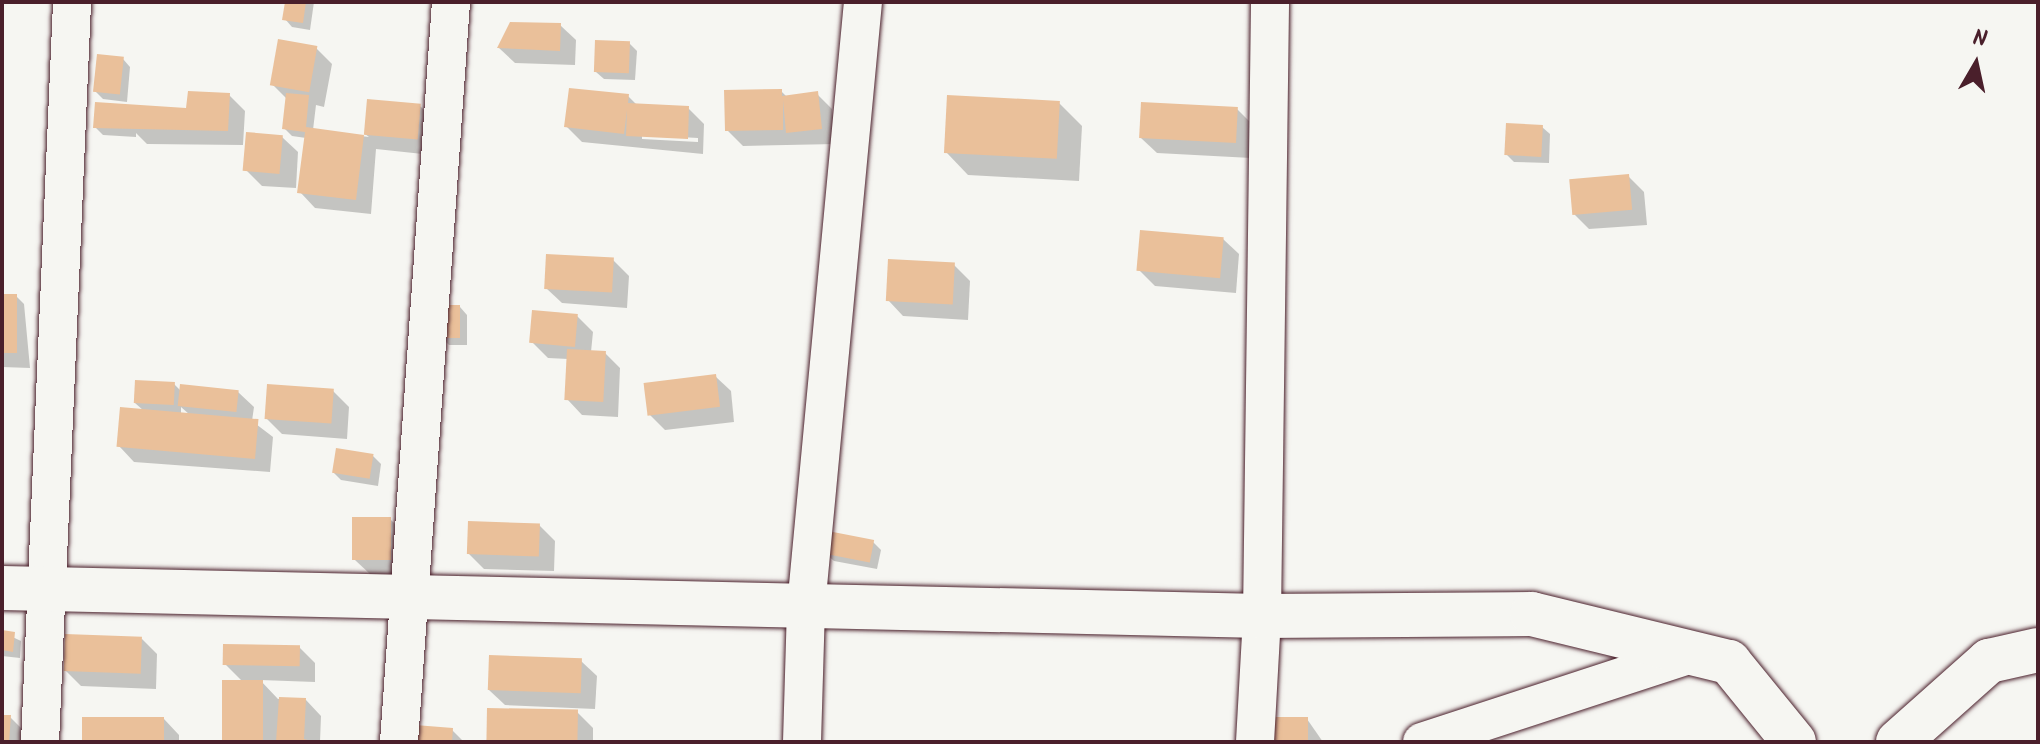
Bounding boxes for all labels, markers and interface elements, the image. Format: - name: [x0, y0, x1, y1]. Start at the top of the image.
- text: N: [1970, 21, 1989, 58]
- north arrow: [1936, 24, 2016, 104]

